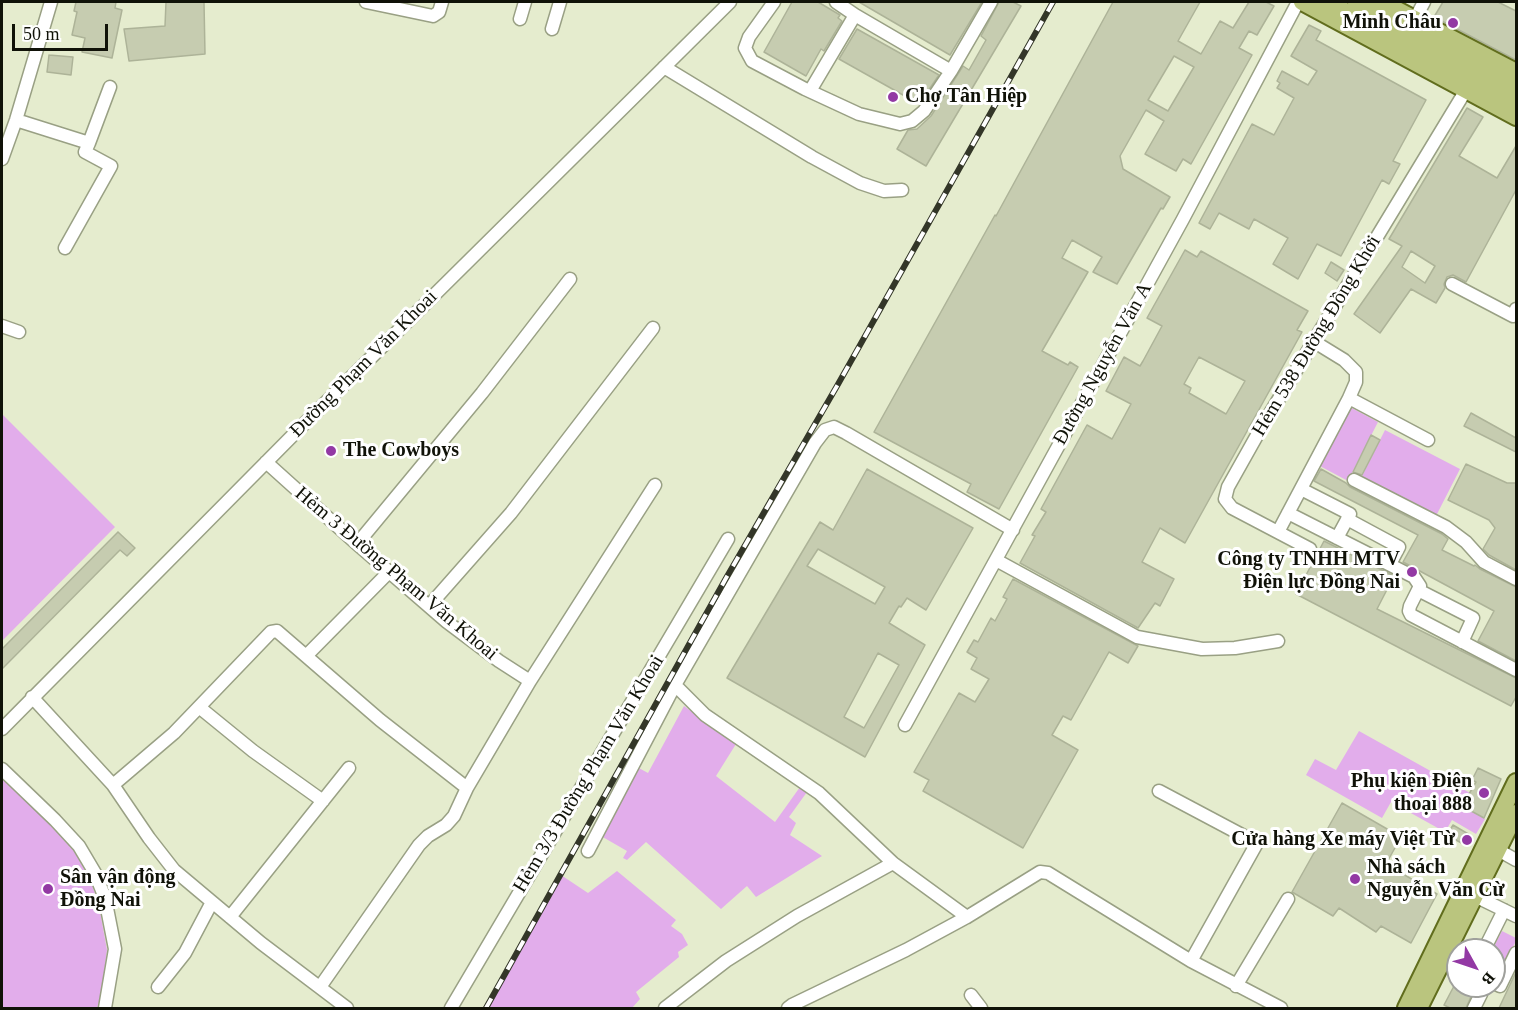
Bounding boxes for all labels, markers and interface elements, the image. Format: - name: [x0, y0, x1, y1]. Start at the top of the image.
- place label: Minh Châu: [1343, 11, 1441, 35]
- scale bar: [15, 12, 111, 50]
- marker: Minh Châu: [1446, 16, 1460, 30]
- text: 50 m: [23, 24, 60, 44]
- place label: Chợ Tân Hiệp: [905, 85, 1027, 109]
- marker: Chợ Tân Hiệp: [886, 90, 900, 104]
- street label: Hẻm 538 Đường Đồng Khởi: [1248, 231, 1386, 441]
- street label: Đường Nguyễn Văn A: [1048, 279, 1158, 449]
- street label: Đường Phạm Văn Khoai: [285, 285, 443, 443]
- place label: The Cowboys: [343, 439, 459, 463]
- marker: The Cowboys: [324, 444, 338, 458]
- street label: Hẻm 3 Đường Phạm Văn Khoai: [290, 482, 502, 666]
- place label: Công ty TNHH MTV Điện lực Đồng Nai: [1217, 548, 1400, 595]
- marker: Công ty TNHH MTV Điện lực Đồng Nai: [1405, 565, 1419, 579]
- street label: Hẻm 3/3 Đường Phạm Văn Khoai: [508, 651, 670, 897]
- place label: Phụ kiện Điện thoại 888: [1351, 770, 1472, 817]
- marker: Phụ kiện Điện thoại 888: [1477, 786, 1491, 800]
- place label: Cửa hàng Xe máy Việt Từ: [1231, 828, 1455, 852]
- marker: Cửa hàng Xe máy Việt Từ: [1460, 833, 1474, 847]
- place label: Nhà sách Nguyễn Văn Cừ: [1367, 856, 1505, 903]
- place label: Sân vận động Đồng Nai: [60, 866, 176, 913]
- marker: Nhà sách Nguyễn Văn Cừ: [1348, 872, 1362, 886]
- marker: Sân vận động Đồng Nai: [41, 882, 55, 896]
- north arrow: [1446, 938, 1506, 998]
- text: B: [1479, 969, 1499, 988]

